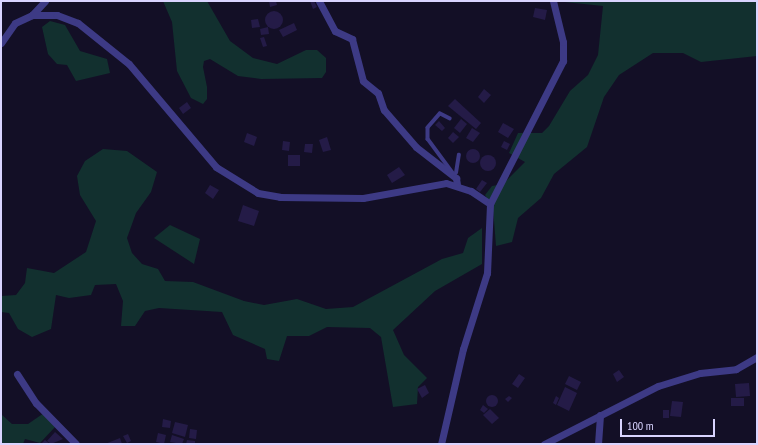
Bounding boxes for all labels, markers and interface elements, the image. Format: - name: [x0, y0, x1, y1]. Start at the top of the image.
- scale bar: [622, 411, 717, 437]
- text: 100 m: [627, 418, 654, 433]

